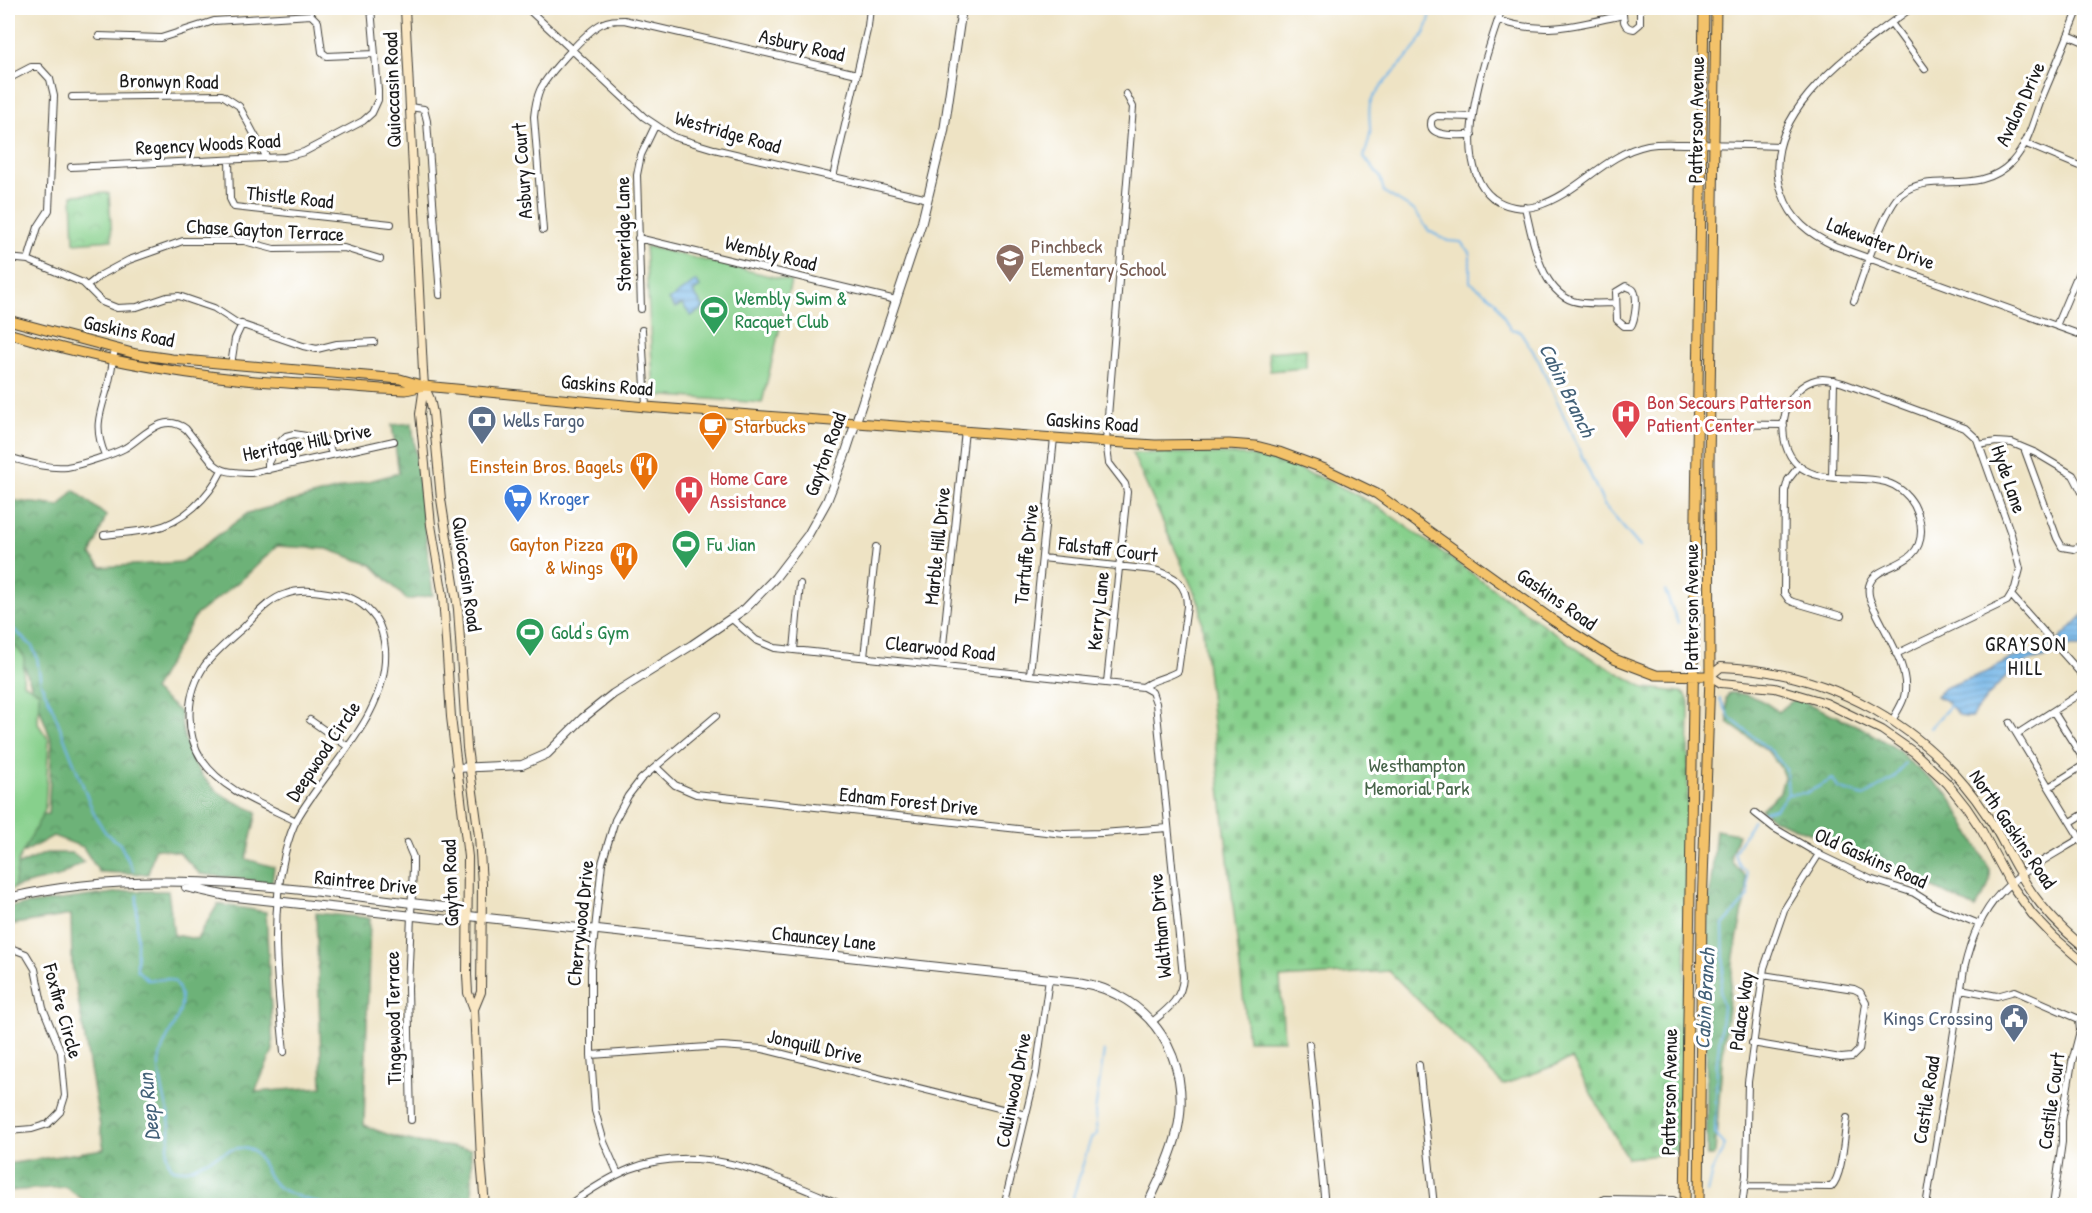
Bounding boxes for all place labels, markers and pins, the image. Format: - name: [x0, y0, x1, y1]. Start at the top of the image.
- place label: Pinchbeck Elementary School: [1031, 232, 1167, 282]
- school or university icon: Pinchbeck Elementary School: [994, 242, 1026, 284]
- place label: Wembly Swim & Racquet Club: [735, 284, 847, 334]
- sports icon: Wembly Swim & Racquet Club: [698, 294, 730, 336]
- place label: Bon Secours Patterson Patient Center: [1647, 388, 1811, 438]
- hospital icon: Bon Secours Patterson Patient Center: [1610, 398, 1642, 440]
- bank icon: Wells Fargo: [466, 404, 498, 446]
- place label: Wells Fargo: [503, 406, 584, 433]
- cafe icon: Starbucks: [697, 410, 729, 452]
- place label: Starbucks: [734, 412, 806, 439]
- restaurant icon: Einstein Bros. Bagels: [628, 450, 660, 492]
- place label: Einstein Bros. Bagels: [470, 452, 623, 479]
- place label: Home Care Assistance: [710, 464, 788, 514]
- hospital icon: Home Care Assistance: [673, 474, 705, 516]
- supermarket icon: Kroger: [502, 482, 534, 524]
- place label: Kroger: [539, 484, 590, 511]
- sports icon: Fu Jian: [670, 528, 702, 570]
- place label: Gayton Pizza & Wings: [509, 530, 603, 580]
- place label: Fu Jian: [706, 530, 756, 557]
- restaurant icon: Gayton Pizza & Wings: [608, 540, 640, 582]
- sports icon: Gold's Gym: [514, 616, 546, 658]
- place label: Gold's Gym: [551, 618, 629, 645]
- public building icon: Kings Crossing: [1998, 1002, 2030, 1044]
- place label: Kings Crossing: [1883, 1004, 1993, 1031]

